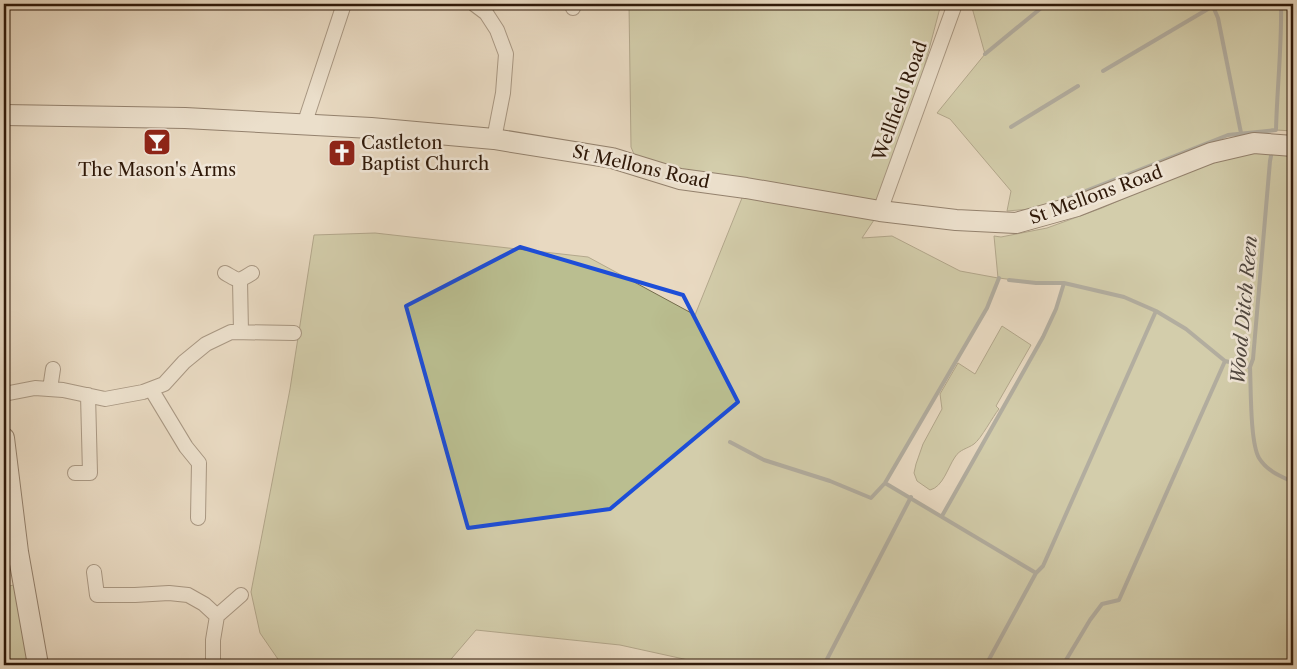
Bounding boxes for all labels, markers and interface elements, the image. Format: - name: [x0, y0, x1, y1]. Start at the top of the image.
- street label: Wellfield Road: [868, 38, 932, 165]
- bar icon: The Mason's Arms: [142, 127, 172, 157]
- place label: Castleton Baptist Church: [361, 132, 489, 175]
- church icon: Castleton Baptist Church: [327, 138, 357, 168]
- street label: St Mellons Road: [570, 141, 712, 193]
- place label: The Mason's Arms: [78, 159, 236, 181]
- street label: St Mellons Road: [1026, 161, 1166, 229]
- water label: Wood Ditch Reen: [1226, 235, 1262, 385]

